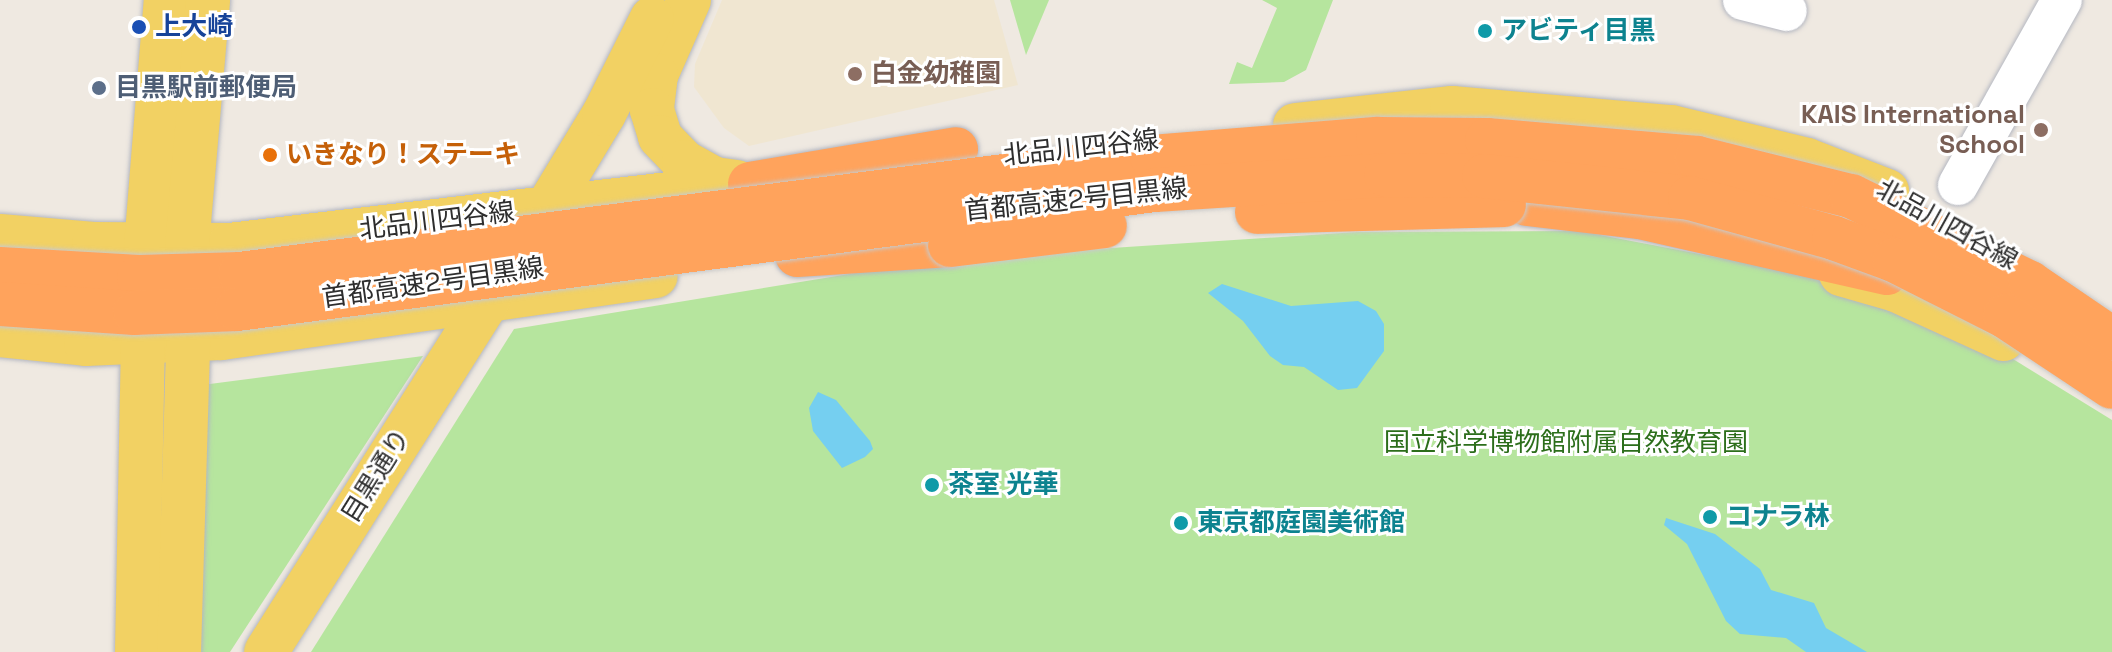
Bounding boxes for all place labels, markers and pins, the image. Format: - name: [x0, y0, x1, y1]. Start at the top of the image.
- place label: 上大崎: [155, 11, 233, 43]
- place label: アビティ目黒: [1501, 15, 1657, 47]
- marker: 上大崎: [130, 18, 148, 36]
- marker: アビティ目黒: [1476, 22, 1494, 40]
- place label: 白金幼稚園: [871, 58, 1001, 90]
- marker: 白金幼稚園: [846, 65, 864, 83]
- place label: 目黒駅前郵便局: [115, 72, 297, 104]
- marker: 目黒駅前郵便局: [90, 79, 108, 97]
- place label: KAIS International School: [1801, 99, 2025, 160]
- marker: KAIS International School: [2032, 121, 2050, 139]
- place label: いきなり！ステーキ: [286, 139, 520, 171]
- marker: いきなり！ステーキ: [261, 146, 279, 164]
- place label: 茶室 光華: [948, 469, 1059, 501]
- marker: 茶室 光華: [923, 476, 941, 494]
- place label: コナラ林: [1726, 501, 1830, 533]
- place label: 東京都庭園美術館: [1197, 507, 1405, 539]
- marker: コナラ林: [1701, 508, 1719, 526]
- marker: 東京都庭園美術館: [1172, 514, 1190, 532]

